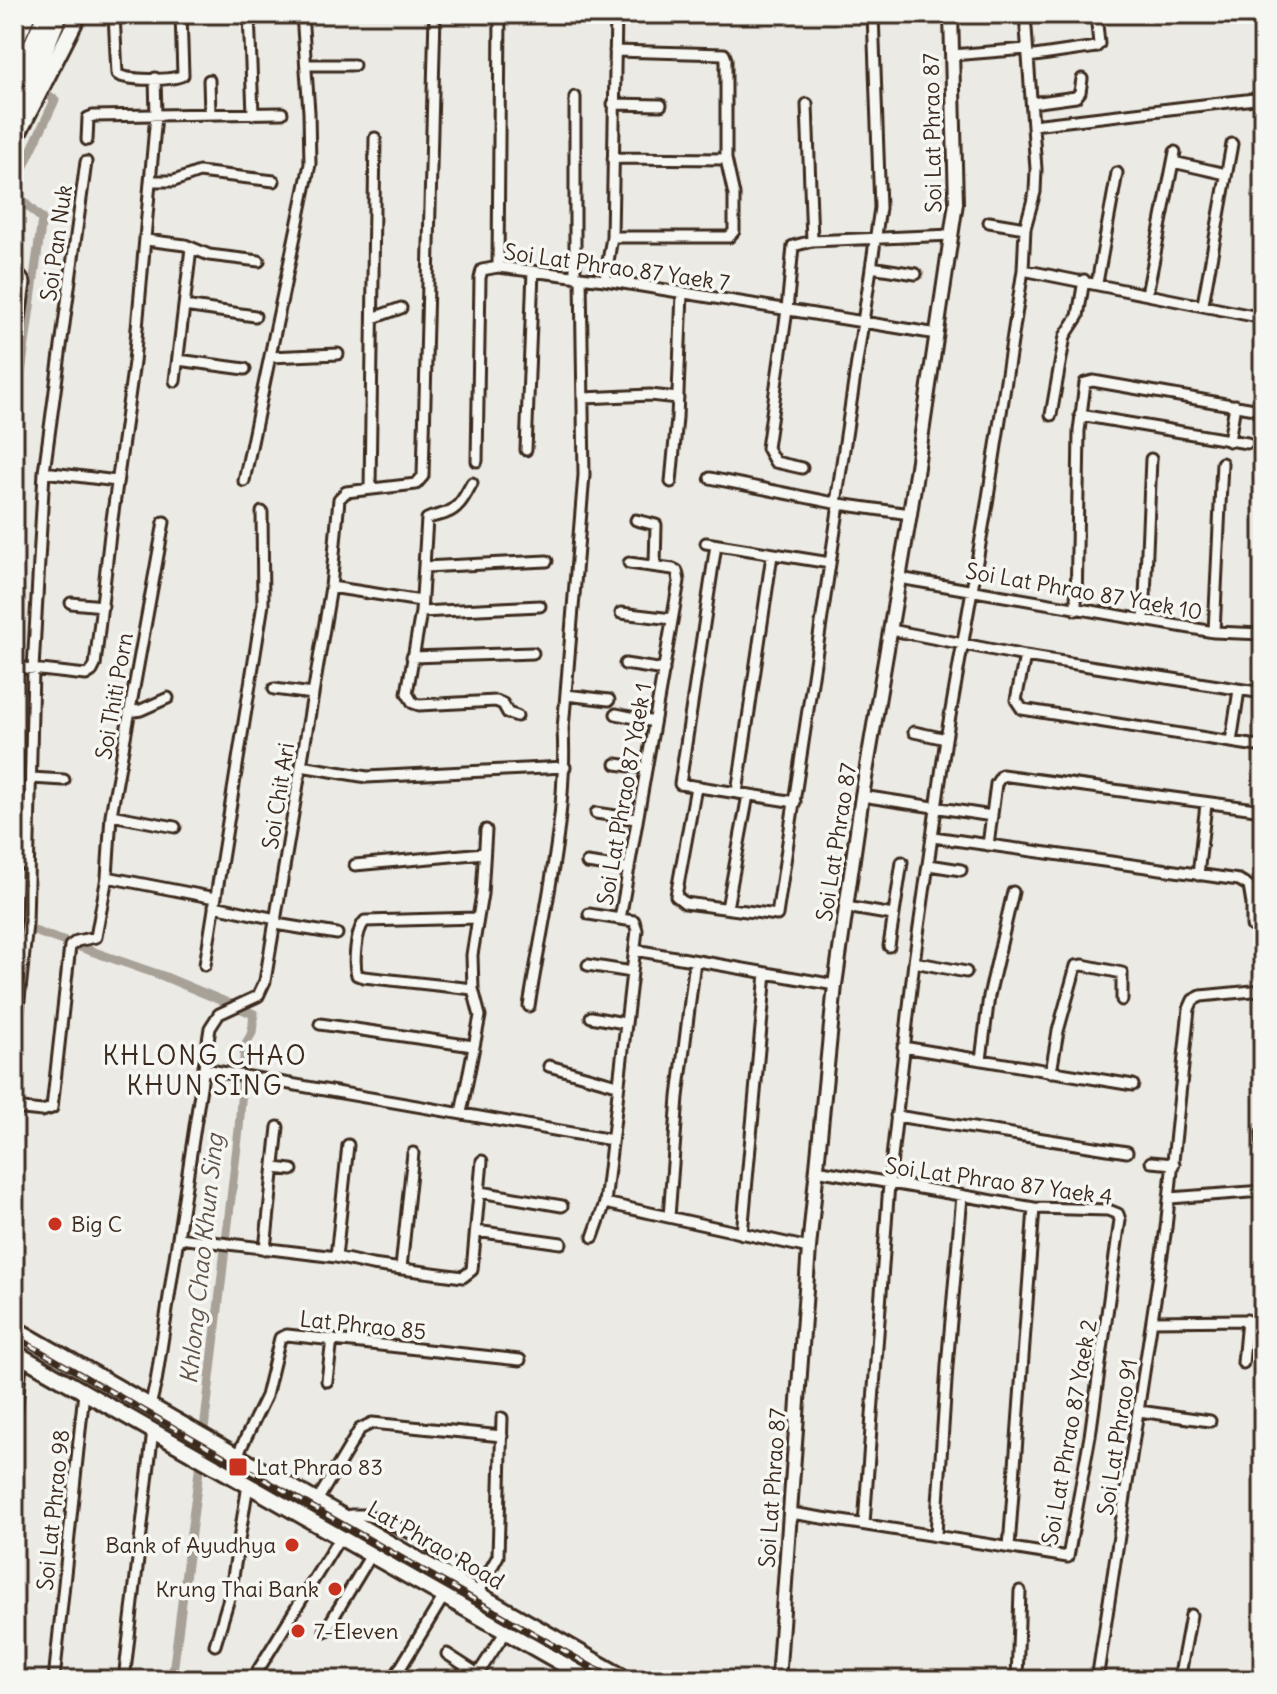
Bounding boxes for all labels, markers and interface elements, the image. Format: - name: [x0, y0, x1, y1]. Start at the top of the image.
- street label: Soi Lat Phrao 87: [917, 53, 947, 213]
- street label: Soi Pan Nuk: [34, 183, 78, 303]
- street label: Soi Lat Phrao 87 Yaek 7: [502, 237, 732, 297]
- street label: Soi Lat Phrao 87 Yaek 10: [963, 556, 1205, 626]
- street label: Soi Thiti Porn: [89, 630, 139, 762]
- street label: Soi Lat Phrao 87 Yaek 1: [591, 681, 657, 907]
- street label: Soi Chit Ari: [256, 741, 300, 851]
- street label: Soi Lat Phrao 87: [810, 761, 862, 923]
- district label: KHLONG CHAO KHUN SING: [102, 1039, 308, 1102]
- water label: Khlong Chao Khun Sing: [173, 1131, 229, 1385]
- street label: Soi Lat Phrao 87 Yaek 4: [883, 1151, 1115, 1211]
- place label: Big C: [71, 1210, 122, 1238]
- marker: Big C: [46, 1215, 64, 1233]
- street label: Lat Phrao 85: [298, 1304, 428, 1346]
- street label: Soi Lat Phrao 87 Yaek 2: [1035, 1317, 1103, 1547]
- street label: Soi Lat Phrao 91: [1091, 1357, 1143, 1517]
- street label: Soi Lat Phrao 87: [752, 1407, 792, 1569]
- street label: Soi Lat Phrao 98: [31, 1428, 75, 1592]
- place label: Lat Phrao 83: [256, 1453, 383, 1481]
- marker: Lat Phrao 83: [227, 1456, 249, 1478]
- street label: Lat Phrao Road: [363, 1495, 509, 1595]
- place label: Bank of Ayudhya: [105, 1531, 276, 1559]
- marker: Bank of Ayudhya: [283, 1536, 301, 1554]
- place label: Krung Thai Bank: [155, 1575, 319, 1603]
- marker: Krung Thai Bank: [326, 1580, 344, 1598]
- place label: 7-Eleven: [314, 1617, 398, 1645]
- marker: 7-Eleven: [289, 1622, 307, 1640]

